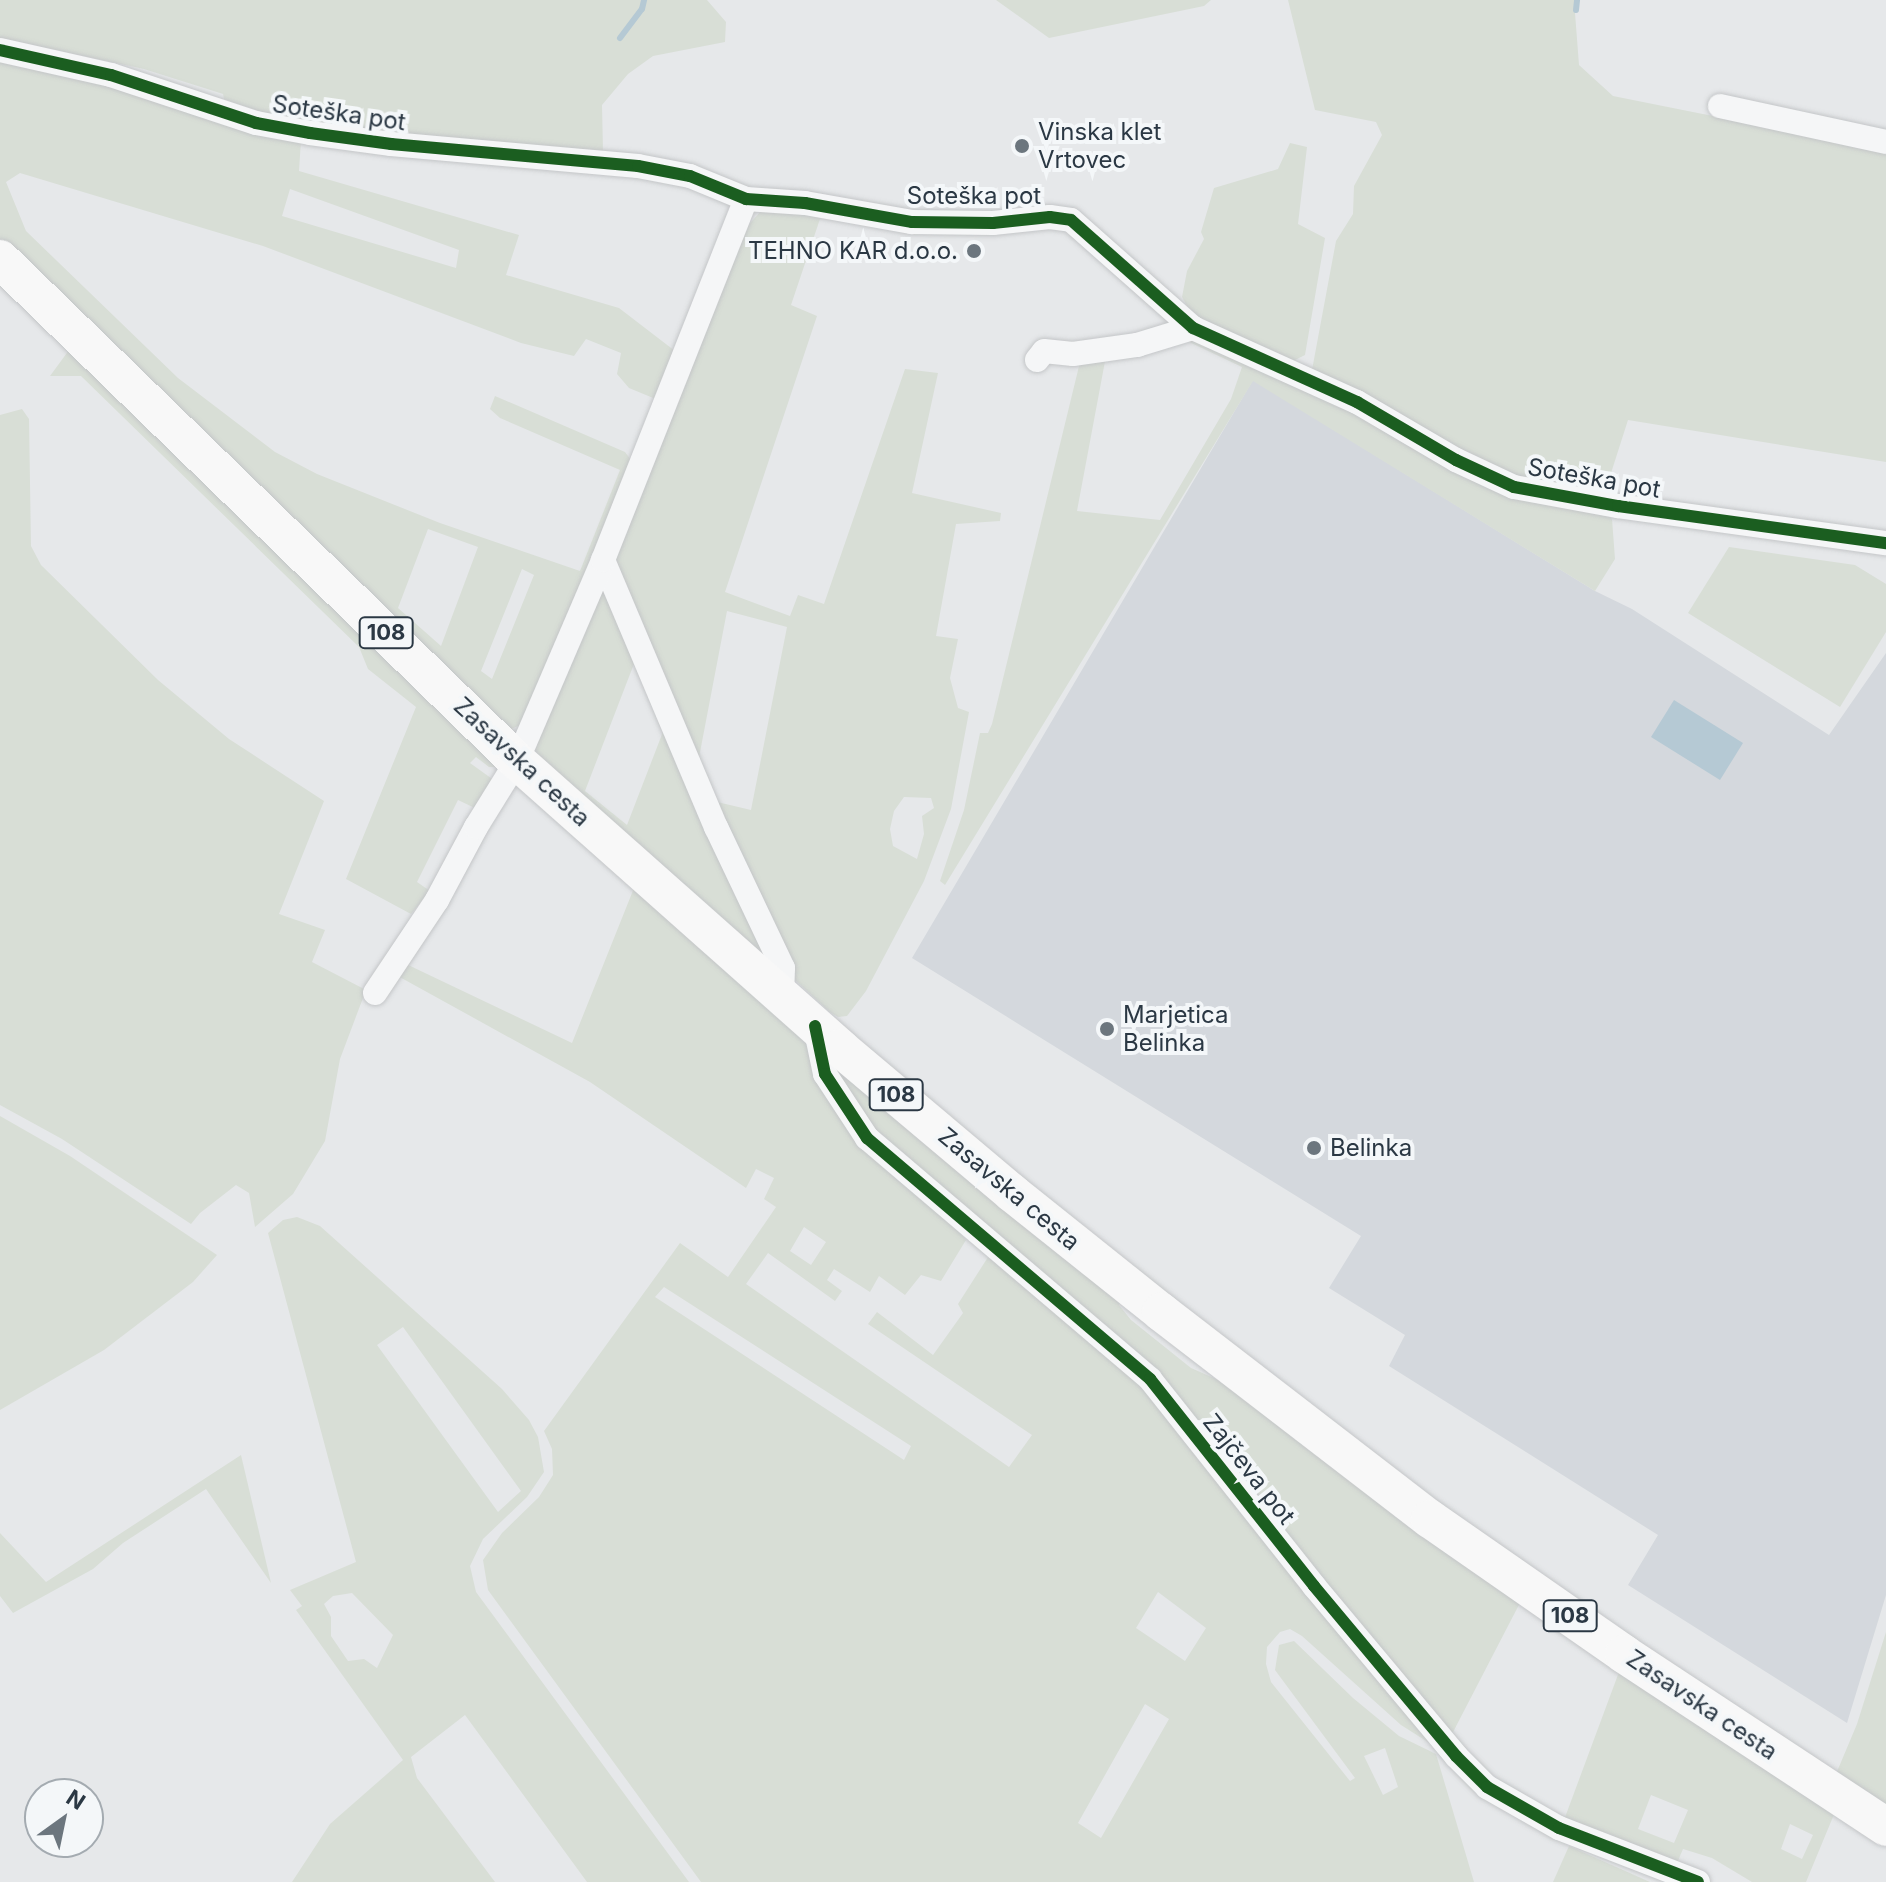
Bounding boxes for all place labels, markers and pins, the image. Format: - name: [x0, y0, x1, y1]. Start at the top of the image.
- place label: Vinska klet Vrtovec: [1038, 118, 1161, 174]
- marker: Vinska klet Vrtovec: [1013, 137, 1031, 155]
- place label: TEHNO KAR d.o.o.: [748, 237, 958, 265]
- marker: TEHNO KAR d.o.o.: [965, 242, 983, 260]
- place label: Marjetica Belinka: [1123, 1001, 1228, 1057]
- marker: Marjetica Belinka: [1098, 1020, 1116, 1038]
- place label: Belinka: [1330, 1134, 1412, 1162]
- marker: Belinka: [1305, 1139, 1323, 1157]

